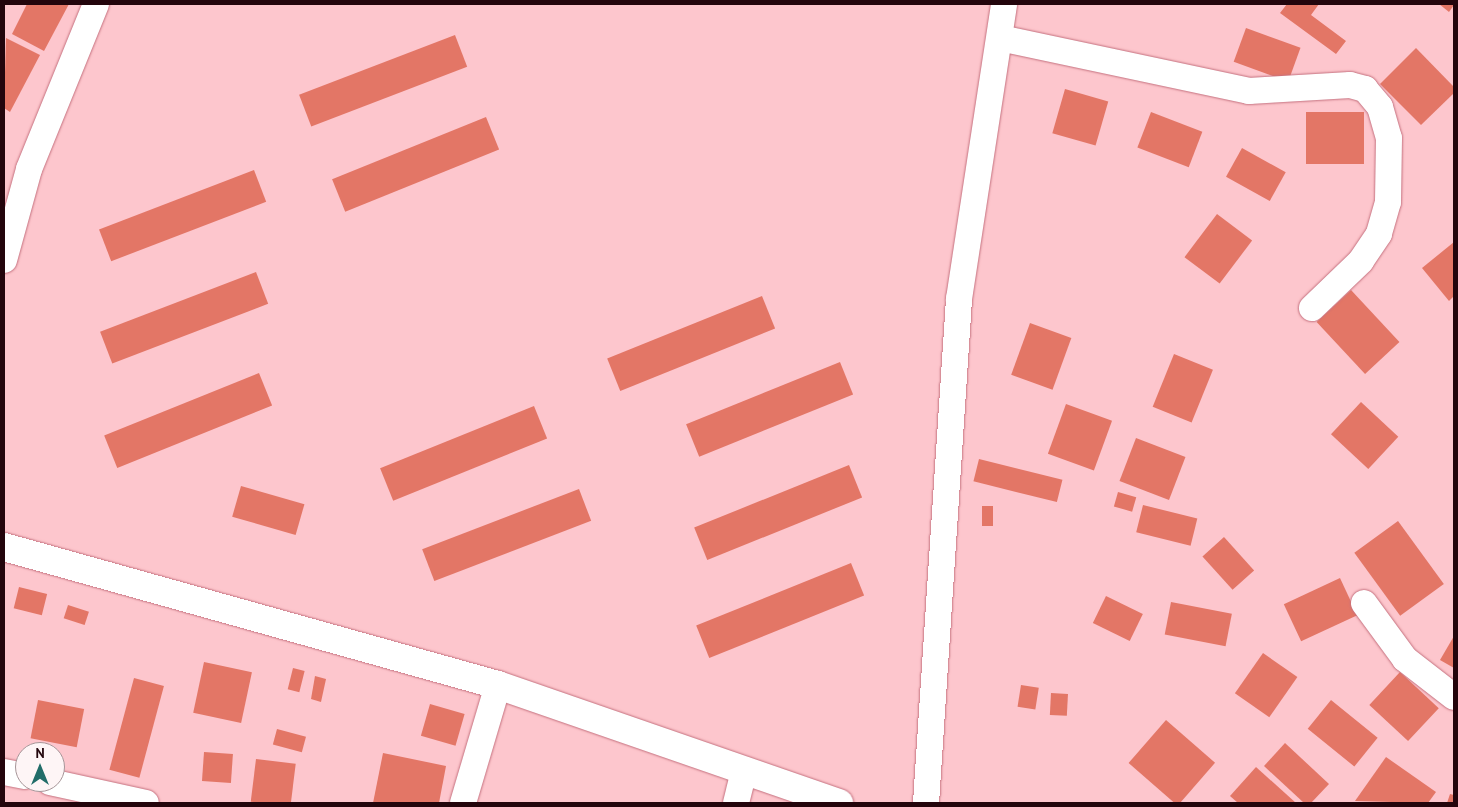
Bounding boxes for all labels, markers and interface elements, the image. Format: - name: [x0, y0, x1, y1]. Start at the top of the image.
- north arrow: [15, 742, 65, 792]
- text: N: [35, 744, 45, 762]

